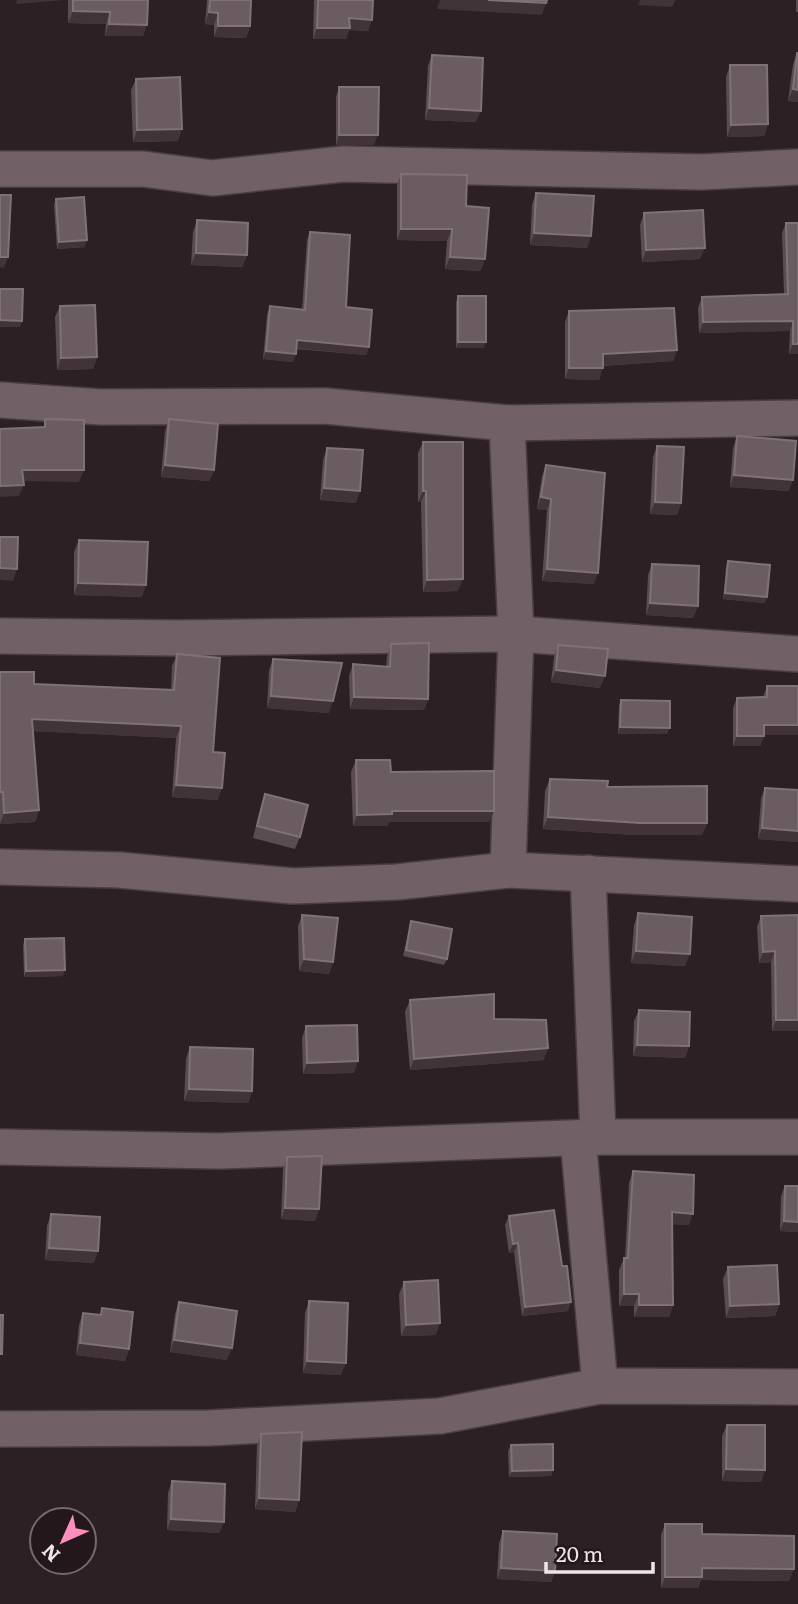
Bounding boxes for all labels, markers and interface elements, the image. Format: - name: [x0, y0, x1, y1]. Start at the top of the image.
- north arrow: [28, 1506, 98, 1576]
- scale bar: [546, 1530, 653, 1574]
- text: 20 m: [556, 1537, 603, 1568]
- text: N: [35, 1538, 66, 1569]

